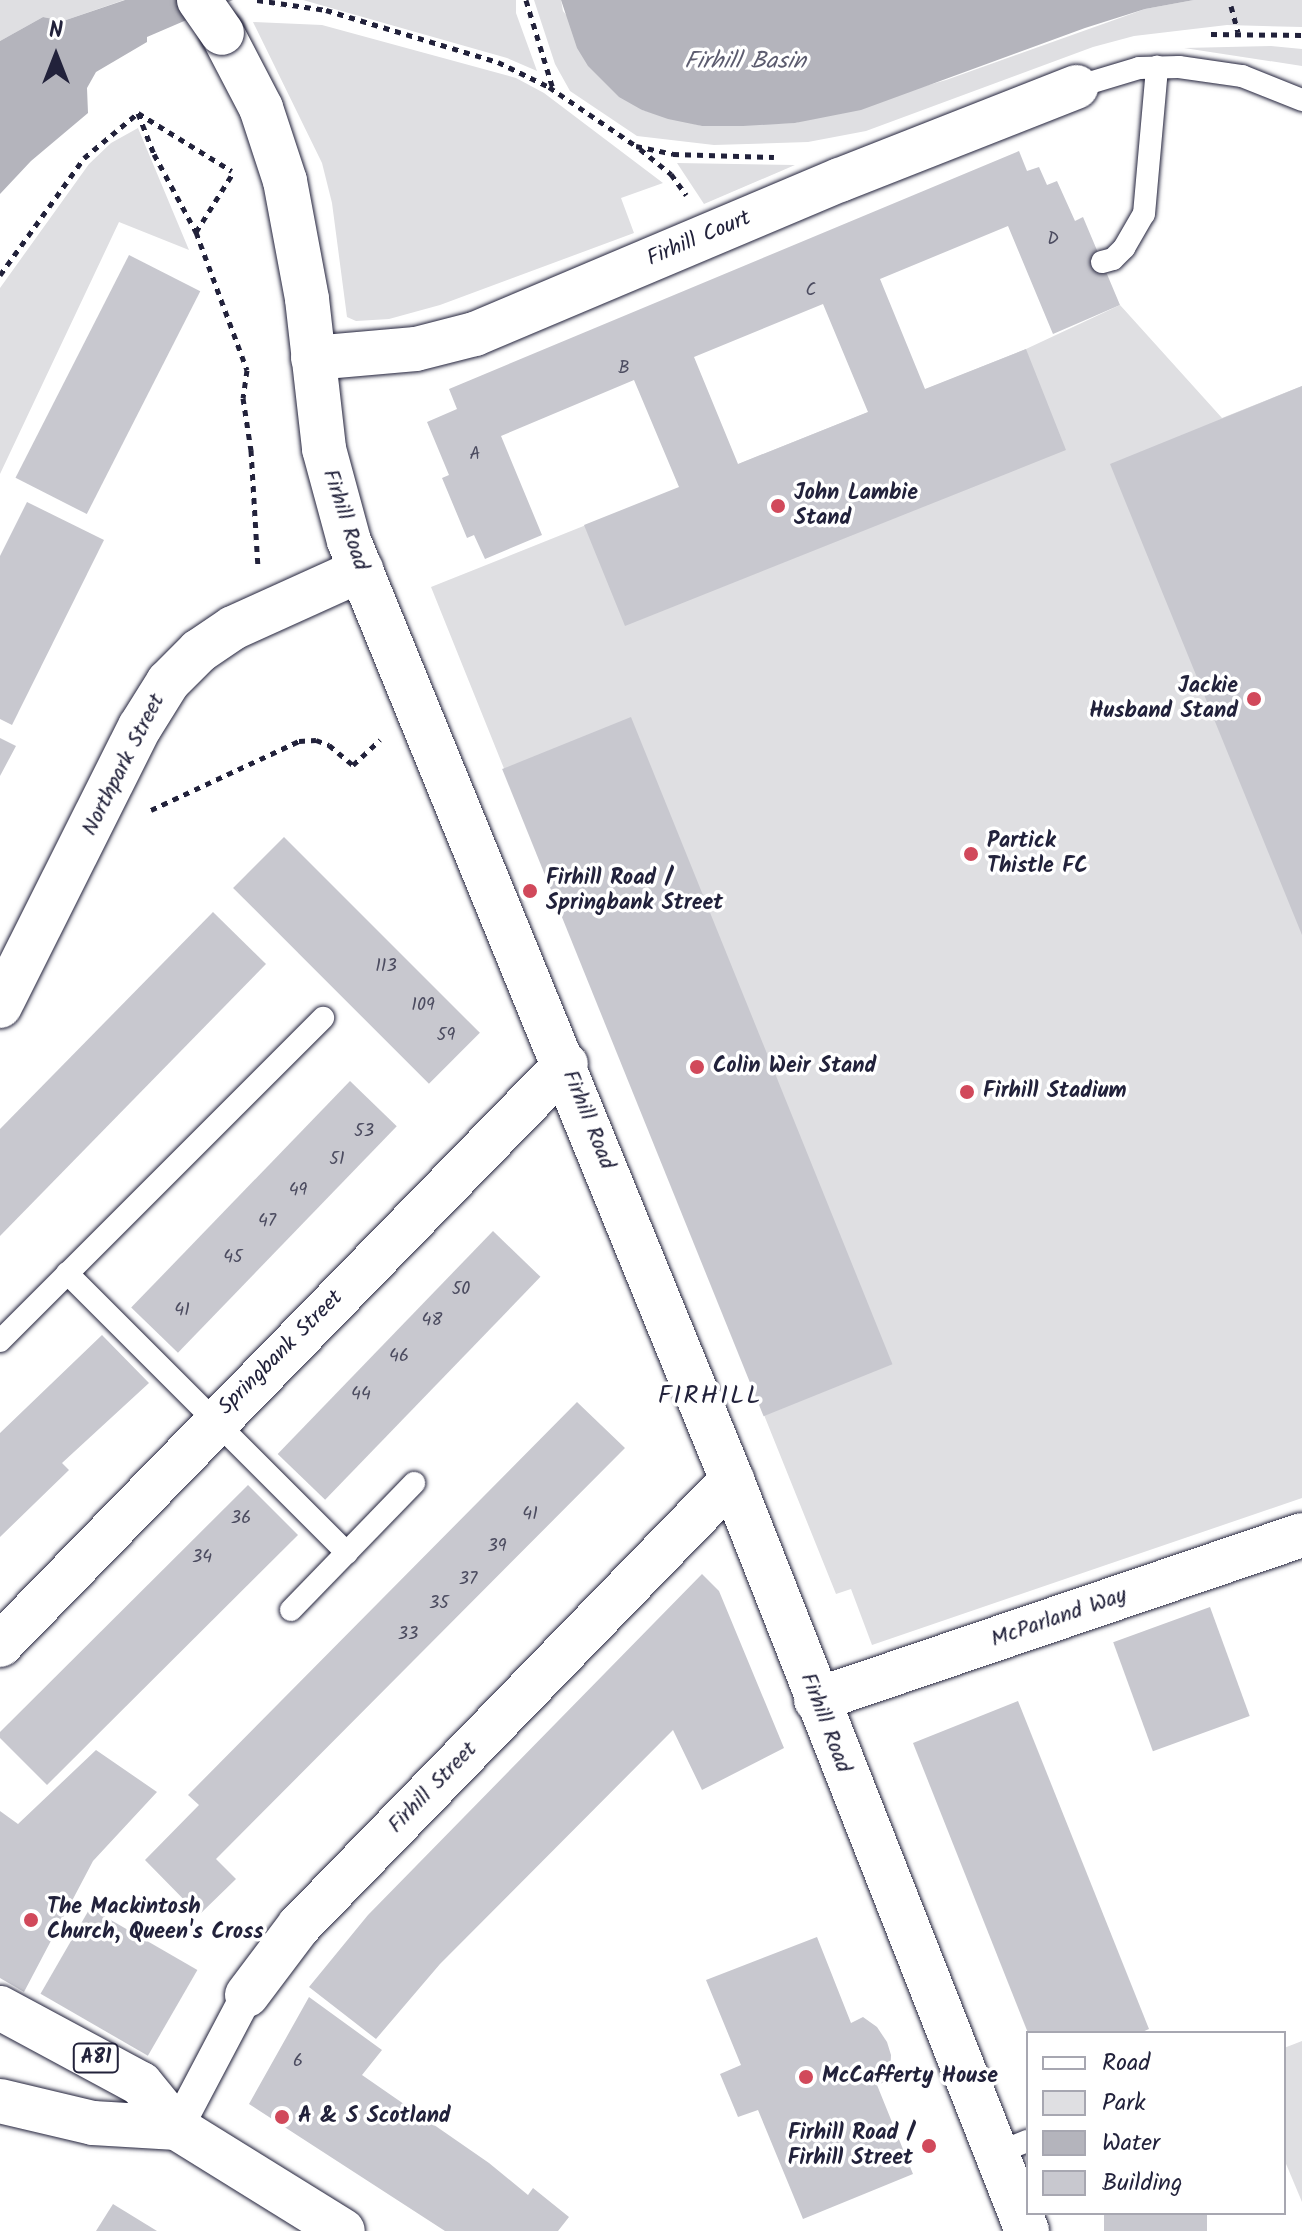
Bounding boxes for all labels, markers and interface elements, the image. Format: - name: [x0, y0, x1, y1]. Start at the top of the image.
- text: N: [49, 14, 63, 49]
- north arrow: [16, 16, 96, 96]
- water label: Firhill Basin: [684, 48, 806, 76]
- street label: Firhill Court: [643, 205, 755, 273]
- house number: D: [1047, 229, 1059, 251]
- house number: C: [806, 280, 816, 302]
- house number: B: [618, 358, 630, 380]
- house number: A: [470, 444, 480, 466]
- street label: Firhill Road: [316, 466, 374, 574]
- place label: John Lambie Stand: [794, 480, 918, 532]
- marker: John Lambie Stand: [769, 497, 787, 515]
- place label: Jackie Husband Stand: [1089, 673, 1238, 724]
- street label: Northpark Street: [77, 690, 171, 840]
- marker: Jackie Husband Stand: [1245, 690, 1263, 708]
- place label: Partick Thistle FC: [987, 828, 1088, 880]
- marker: Partick Thistle FC: [962, 845, 980, 863]
- place label: Firhill Road / Springbank Street: [546, 865, 723, 916]
- marker: Firhill Road / Springbank Street: [521, 882, 539, 900]
- house number: 113: [375, 956, 397, 978]
- house number: 109: [411, 995, 435, 1017]
- house number: 59: [437, 1025, 455, 1047]
- place label: Colin Weir Stand: [713, 1054, 876, 1080]
- marker: Colin Weir Stand: [688, 1058, 706, 1076]
- street label: Firhill Road: [556, 1066, 620, 1174]
- place label: Firhill Stadium: [983, 1079, 1126, 1105]
- marker: Firhill Stadium: [958, 1083, 976, 1101]
- house number: 53: [354, 1121, 374, 1143]
- house number: 51: [329, 1149, 345, 1171]
- house number: 49: [289, 1180, 307, 1202]
- house number: 47: [258, 1211, 276, 1233]
- house number: 45: [223, 1247, 243, 1269]
- house number: 50: [452, 1279, 470, 1301]
- street label: Springbank Street: [213, 1285, 349, 1421]
- house number: 41: [174, 1300, 190, 1322]
- house number: 48: [422, 1310, 442, 1332]
- house number: 46: [389, 1346, 409, 1368]
- district label: FIRHILL: [658, 1381, 762, 1413]
- house number: 44: [351, 1384, 371, 1406]
- house number: 41: [522, 1504, 538, 1526]
- house number: 36: [231, 1508, 251, 1530]
- house number: 39: [487, 1536, 507, 1558]
- house number: 34: [192, 1547, 212, 1569]
- house number: 37: [459, 1569, 477, 1591]
- street label: McParland Way: [988, 1582, 1130, 1654]
- house number: 35: [429, 1593, 449, 1615]
- house number: 33: [398, 1624, 418, 1646]
- street label: Firhill Road: [794, 1669, 856, 1777]
- street label: Firhill Street: [383, 1737, 483, 1839]
- place label: The Mackintosh Church, Queen's Cross: [47, 1894, 264, 1946]
- marker: The Mackintosh Church, Queen's Cross: [22, 1911, 40, 1929]
- legend: [1026, 2031, 1286, 2215]
- road number: A81: [72, 2042, 120, 2074]
- text: Road: [1102, 2044, 1150, 2083]
- house number: 6: [293, 2051, 303, 2073]
- place label: McCafferty House: [822, 2064, 998, 2090]
- marker: McCafferty House: [797, 2068, 815, 2086]
- text: Park: [1102, 2084, 1146, 2123]
- place label: A & S Scotland: [298, 2104, 451, 2130]
- marker: A & S Scotland: [273, 2108, 291, 2126]
- place label: Firhill Road / Firhill Street: [788, 2120, 913, 2172]
- text: Water: [1102, 2124, 1160, 2163]
- marker: Firhill Road / Firhill Street: [920, 2137, 938, 2155]
- text: Building: [1102, 2164, 1182, 2203]

